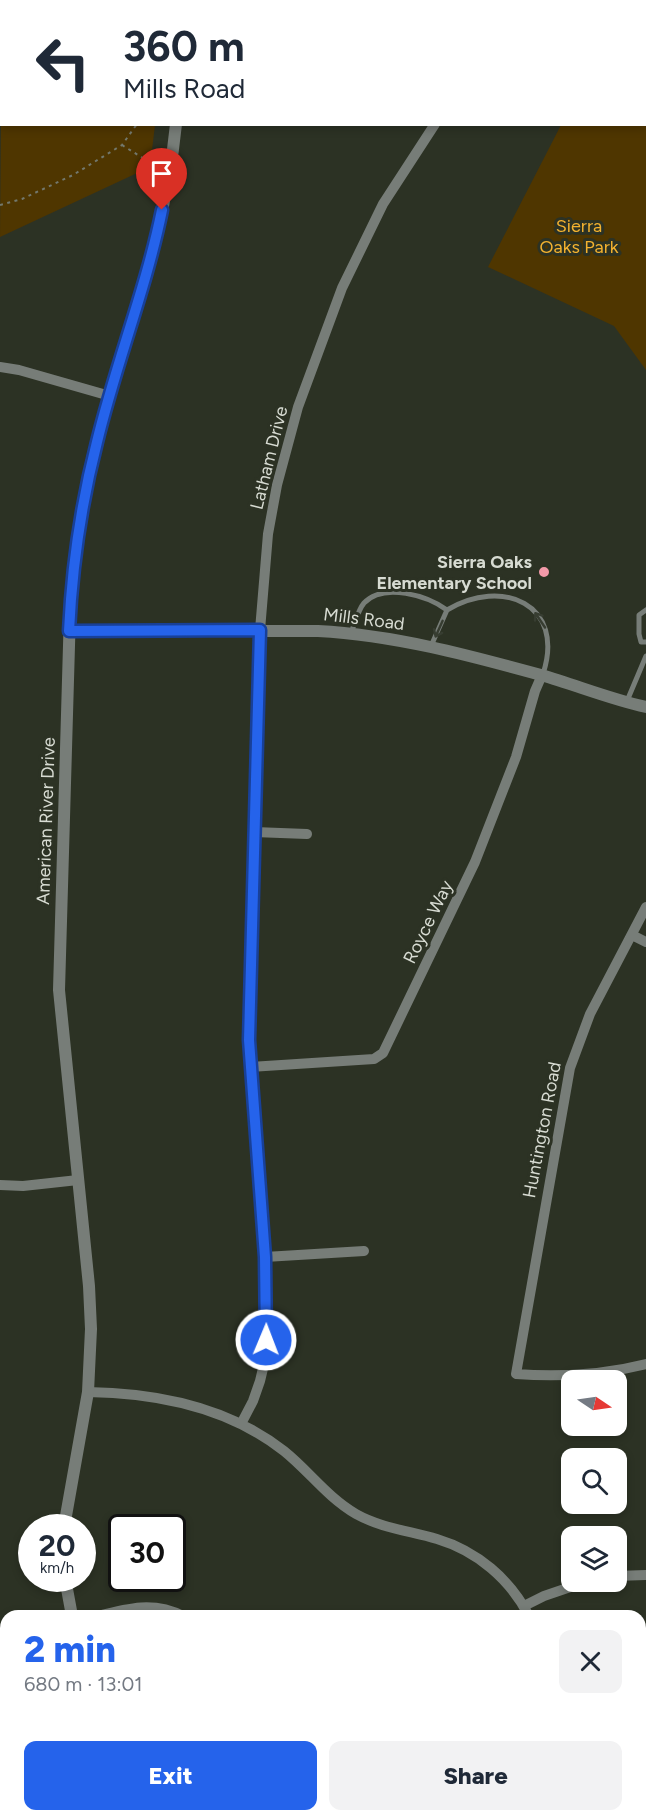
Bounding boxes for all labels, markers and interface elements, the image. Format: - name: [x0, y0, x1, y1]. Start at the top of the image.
- text: 360 m: [123, 21, 245, 72]
- icon: left: [24, 24, 102, 102]
- text: Mills Road: [123, 72, 245, 105]
- pin: [136, 148, 187, 210]
- icon: arrive: [145, 157, 178, 190]
- park label: Sierra Oaks Park: [540, 215, 619, 258]
- street label: Latham Drive: [246, 404, 293, 512]
- place label: Sierra Oaks Elementary School: [377, 551, 533, 594]
- marker: Sierra Oaks Elementary School: [537, 565, 551, 579]
- street label: Mills Road: [322, 603, 406, 635]
- one-way arrow: [534, 612, 546, 629]
- one-way arrow: [433, 619, 444, 637]
- street label: American River Drive: [32, 737, 60, 905]
- street label: Royce Way: [398, 876, 458, 967]
- street label: Huntington Road: [518, 1060, 566, 1200]
- position arrow: [234, 1308, 298, 1372]
- north arrow: [561, 1370, 627, 1436]
- map controls: [561, 1370, 627, 1592]
- button: search: [561, 1448, 627, 1514]
- speed limit sign: 30: [108, 1514, 186, 1592]
- button: layers: [561, 1526, 627, 1592]
- text: 20: [39, 1527, 75, 1564]
- text: km/h: [40, 1559, 74, 1577]
- text: 2 min: [24, 1628, 116, 1671]
- button: close: [559, 1630, 622, 1693]
- text: 680 m · 13:01: [24, 1672, 143, 1696]
- button: Exit: [24, 1741, 317, 1810]
- button: Share: [329, 1741, 622, 1810]

